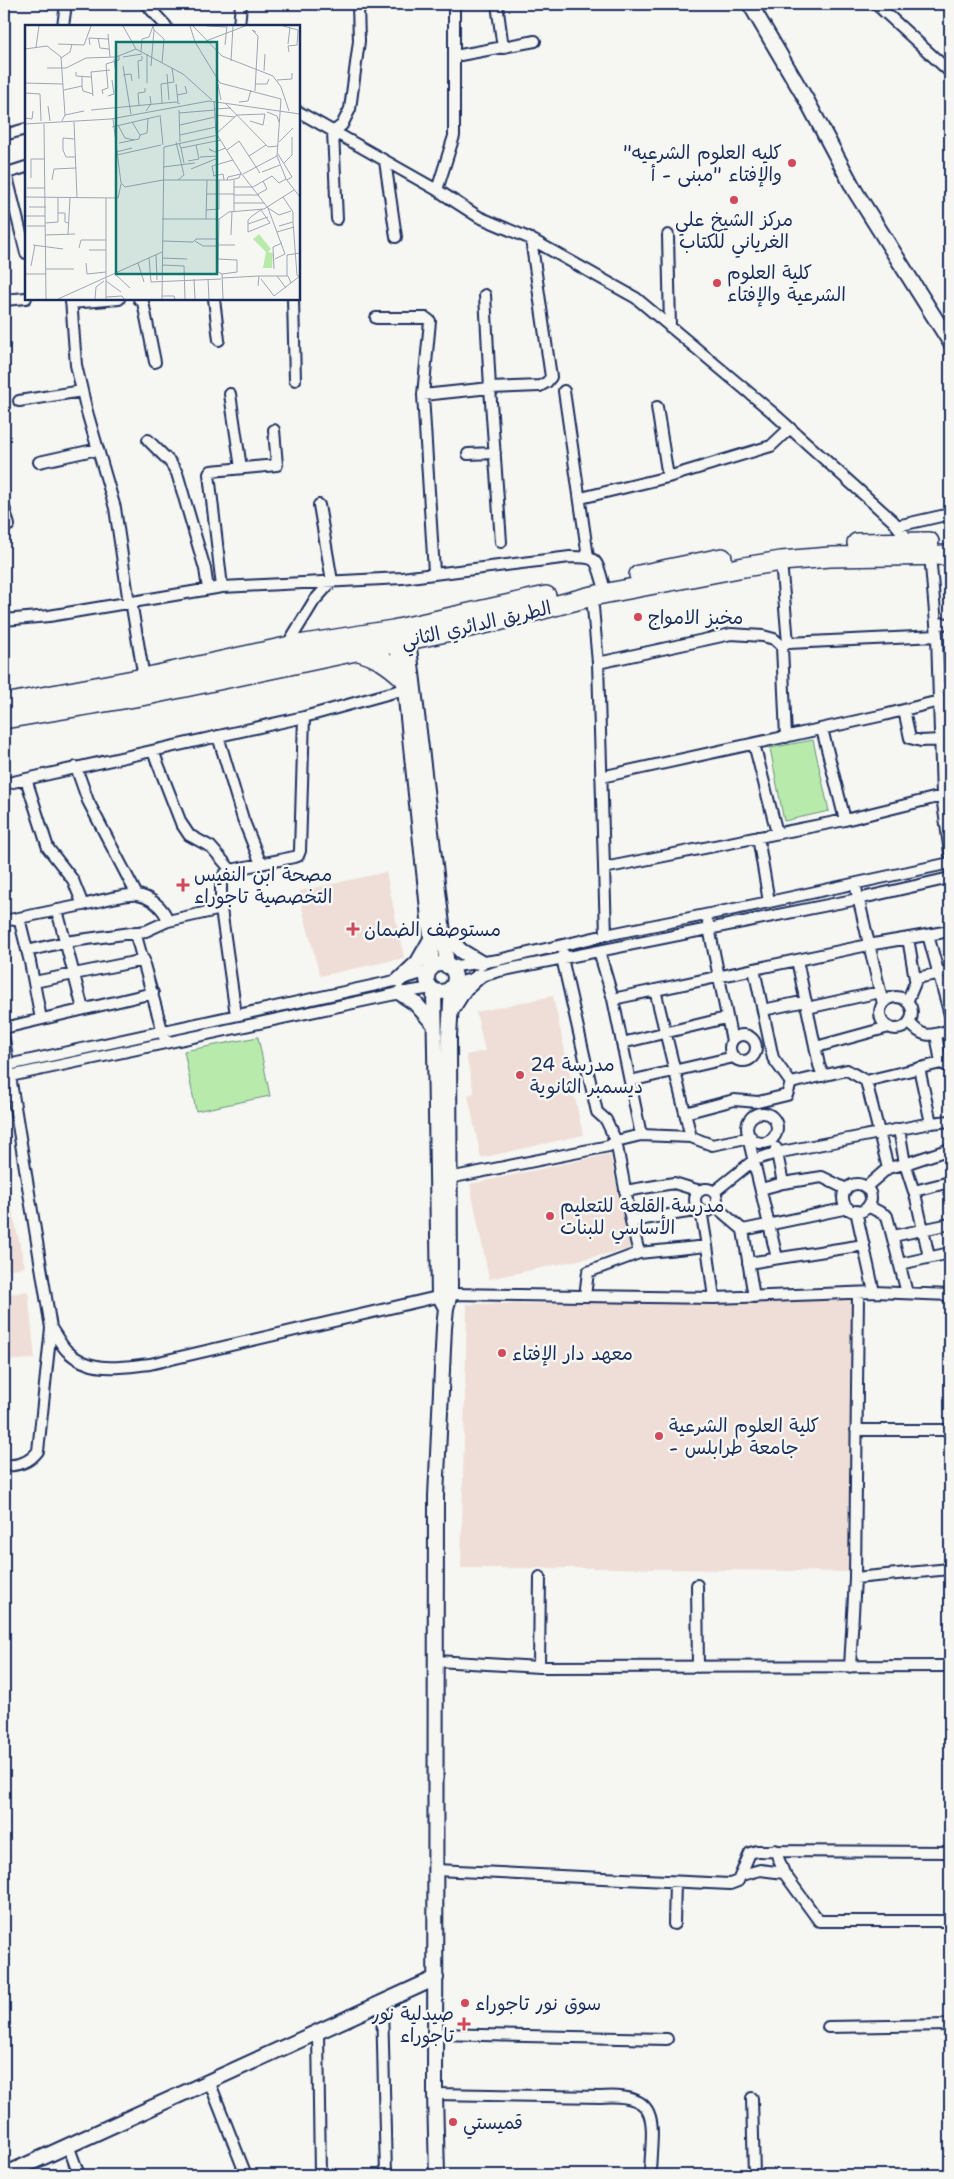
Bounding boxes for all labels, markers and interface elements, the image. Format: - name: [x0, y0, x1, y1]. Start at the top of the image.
- inset map: [25, 25, 300, 300]
- place label: "كليه العلوم الشرعيه والإفتاء "مبنى - أ: [623, 140, 782, 187]
- marker: "كليه العلوم الشرعيه والإفتاء "مبنى - أ: [786, 157, 798, 169]
- marker: مركز الشيخ علي الغرياني للكتاب: [728, 194, 740, 206]
- place label: مركز الشيخ علي الغرياني للكتاب: [675, 207, 793, 258]
- place label: كلية العلوم الشرعية والإفتاء: [727, 260, 846, 307]
- marker: كلية العلوم الشرعية والإفتاء: [711, 277, 723, 289]
- street label: الطريق الدائري الثاني: [399, 595, 555, 658]
- place label: مخبز الامواج: [648, 605, 743, 630]
- marker: مخبز الامواج: [632, 611, 644, 623]
- place label: مصحة ابن النفيس التخصصية تاجوراء: [194, 862, 332, 909]
- marker: مصحة ابن النفيس التخصصية تاجوراء: [176, 878, 190, 892]
- place label: مستوصف الضمان: [364, 917, 501, 942]
- marker: مستوصف الضمان: [346, 922, 360, 936]
- place label: مدرسة 24 ديسمبر الثانوية: [530, 1052, 643, 1099]
- marker: مدرسة 24 ديسمبر الثانوية: [514, 1069, 526, 1081]
- place label: مدرسة القلعة للتعليم الأساسي للبنات: [560, 1193, 724, 1244]
- marker: مدرسة القلعة للتعليم الأساسي للبنات: [544, 1210, 556, 1222]
- place label: معهد دار الإفتاء: [512, 1341, 633, 1366]
- marker: معهد دار الإفتاء: [496, 1347, 508, 1359]
- place label: كلية العلوم الشرعية - جامعة طرابلس: [669, 1413, 819, 1460]
- marker: كلية العلوم الشرعية - جامعة طرابلس: [653, 1430, 665, 1442]
- place label: سوق نور تاجوراء: [475, 1991, 601, 2016]
- marker: سوق نور تاجوراء: [459, 1997, 471, 2009]
- place label: صيدلية نور تاجوراء: [371, 2001, 454, 2048]
- marker: صيدلية نور تاجوراء: [458, 2018, 470, 2030]
- place label: قميستي: [463, 2110, 523, 2139]
- marker: قميستي: [447, 2116, 459, 2128]

